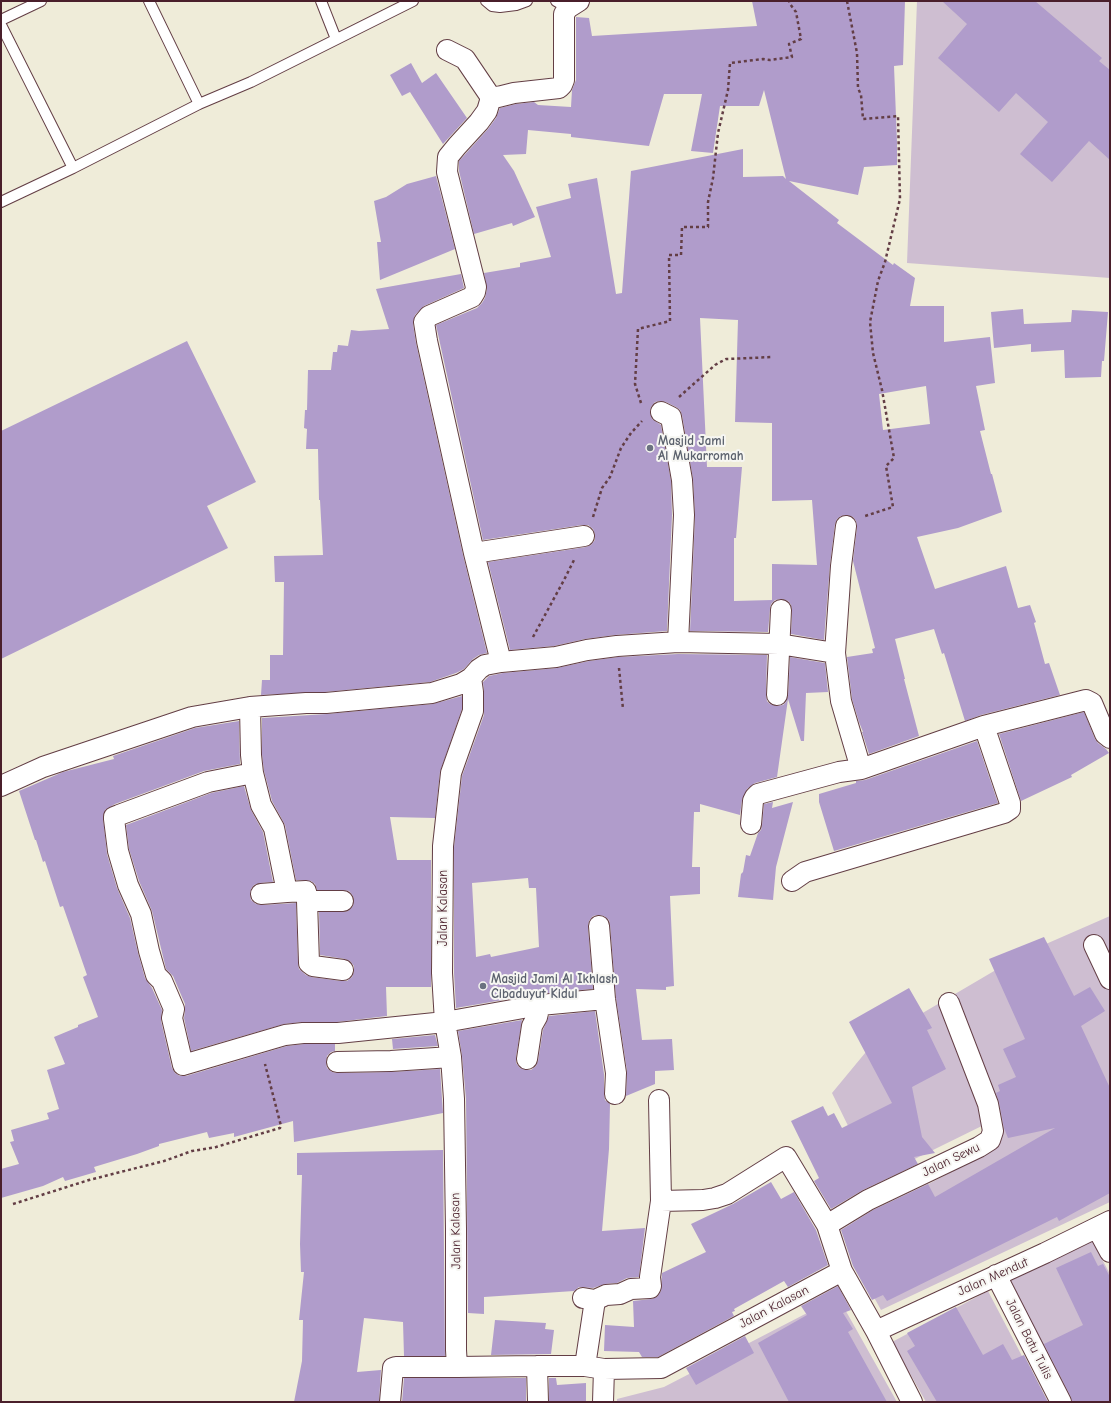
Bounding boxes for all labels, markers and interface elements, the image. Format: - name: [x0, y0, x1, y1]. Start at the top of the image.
- place label: Masjid Jami Al Mukarromah: [658, 433, 744, 464]
- marker: Masjid Jami Al Mukarromah: [645, 443, 655, 453]
- street label: Jalan Kalasan: [435, 870, 451, 946]
- place label: Masjid Jami Al Ikhlash Cibaduyut Kidul: [491, 971, 618, 1002]
- marker: Masjid Jami Al Ikhlash Cibaduyut Kidul: [478, 981, 488, 991]
- street label: Jalan Sewu: [920, 1139, 982, 1181]
- street label: Jalan Kalasan: [448, 1193, 464, 1269]
- street label: Jalan Mendut: [955, 1255, 1031, 1299]
- street label: Jalan Kalasan: [737, 1282, 811, 1332]
- street label: Jalan Batu Tulis: [1002, 1296, 1056, 1382]

